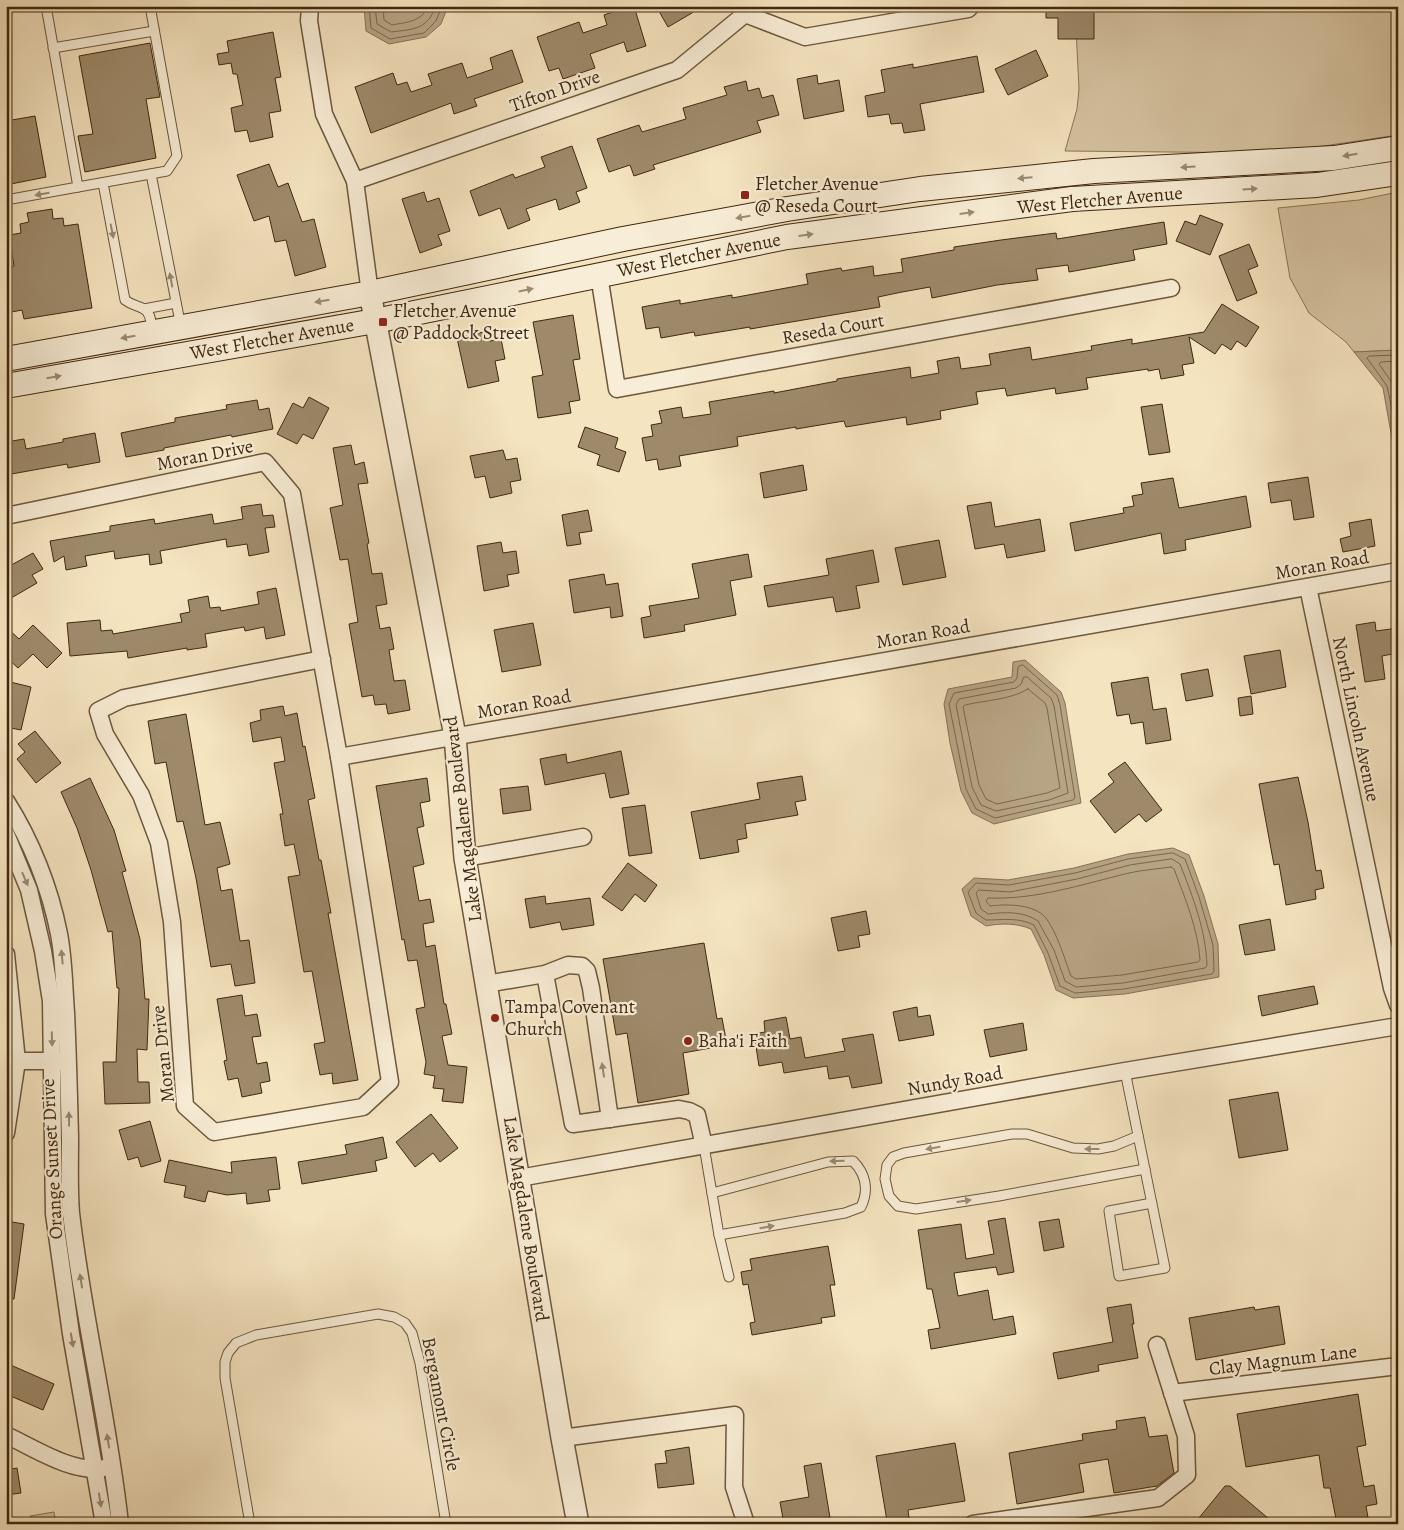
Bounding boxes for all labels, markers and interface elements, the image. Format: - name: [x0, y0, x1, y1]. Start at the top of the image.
- street label: Tifton Drive: [506, 63, 604, 119]
- one-way arrow: [1341, 152, 1357, 160]
- one-way arrow: [1179, 163, 1195, 171]
- place label: Fletcher Avenue @ Reseda Court: [755, 171, 878, 219]
- one-way arrow: [1017, 174, 1033, 182]
- street label: West Fletcher Avenue: [1015, 180, 1184, 220]
- one-way arrow: [1243, 184, 1259, 192]
- marker: Fletcher Avenue @ Reseda Court: [739, 189, 751, 201]
- one-way arrow: [34, 190, 50, 198]
- one-way arrow: [959, 209, 975, 217]
- one-way arrow: [735, 214, 751, 222]
- one-way arrow: [109, 223, 117, 239]
- street label: West Fletcher Avenue: [614, 226, 783, 284]
- one-way arrow: [798, 231, 814, 239]
- one-way arrow: [167, 271, 175, 287]
- one-way arrow: [518, 285, 534, 293]
- one-way arrow: [314, 298, 330, 306]
- place label: Fletcher Avenue @ Paddock Street: [393, 298, 529, 346]
- street label: Reseda Court: [780, 307, 886, 351]
- street label: West Fletcher Avenue: [187, 312, 356, 366]
- marker: Fletcher Avenue @ Paddock Street: [377, 316, 389, 328]
- one-way arrow: [120, 334, 136, 342]
- one-way arrow: [47, 373, 63, 381]
- street label: Moran Drive: [154, 433, 256, 477]
- street label: Moran Road: [1273, 544, 1372, 586]
- street label: Moran Road: [874, 613, 973, 655]
- street label: North Lincoln Avenue: [1326, 634, 1386, 804]
- street label: Moran Road: [475, 683, 574, 725]
- street label: Lake Magdalene Boulevard: [437, 714, 489, 923]
- one-way arrow: [21, 872, 29, 887]
- one-way arrow: [58, 948, 66, 964]
- place label: Tampa Covenant Church: [505, 994, 635, 1042]
- street label: Moran Drive: [145, 1004, 181, 1104]
- marker: Tampa Covenant Church: [489, 1012, 501, 1024]
- place label: Baha'i Faith: [698, 1028, 788, 1054]
- one-way arrow: [48, 1031, 56, 1047]
- marker: Baha'i Faith: [682, 1035, 694, 1047]
- street label: Nundy Road: [905, 1060, 1005, 1102]
- one-way arrow: [599, 1062, 607, 1078]
- street label: Orange Sunset Drive: [35, 1078, 69, 1240]
- one-way arrow: [65, 1111, 73, 1127]
- street label: Lake Magdalene Boulevard: [497, 1115, 555, 1324]
- one-way arrow: [924, 1145, 940, 1153]
- one-way arrow: [1084, 1145, 1100, 1153]
- one-way arrow: [829, 1158, 845, 1166]
- one-way arrow: [957, 1197, 973, 1205]
- one-way arrow: [760, 1223, 776, 1231]
- one-way arrow: [76, 1272, 84, 1288]
- one-way arrow: [69, 1332, 77, 1348]
- street label: Bergamont Circle: [415, 1335, 467, 1473]
- street label: Clay Magnum Lane: [1207, 1338, 1359, 1382]
- one-way arrow: [104, 1432, 112, 1448]
- one-way arrow: [97, 1492, 105, 1508]

